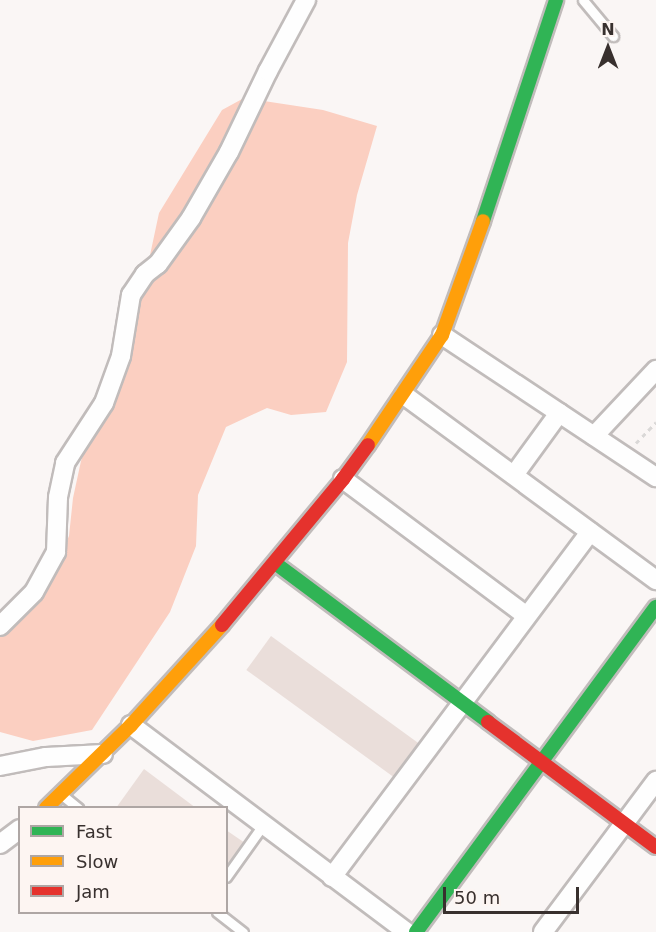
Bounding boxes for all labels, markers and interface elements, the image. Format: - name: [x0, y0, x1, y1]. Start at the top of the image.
- north arrow: [578, 18, 638, 78]
- text: N: [601, 20, 615, 39]
- legend: [18, 806, 228, 914]
- text: Fast: [76, 821, 112, 842]
- text: Slow: [76, 851, 118, 872]
- scale bar: [446, 875, 582, 913]
- text: Jam: [76, 881, 110, 902]
- text: 50 m: [454, 887, 500, 908]

